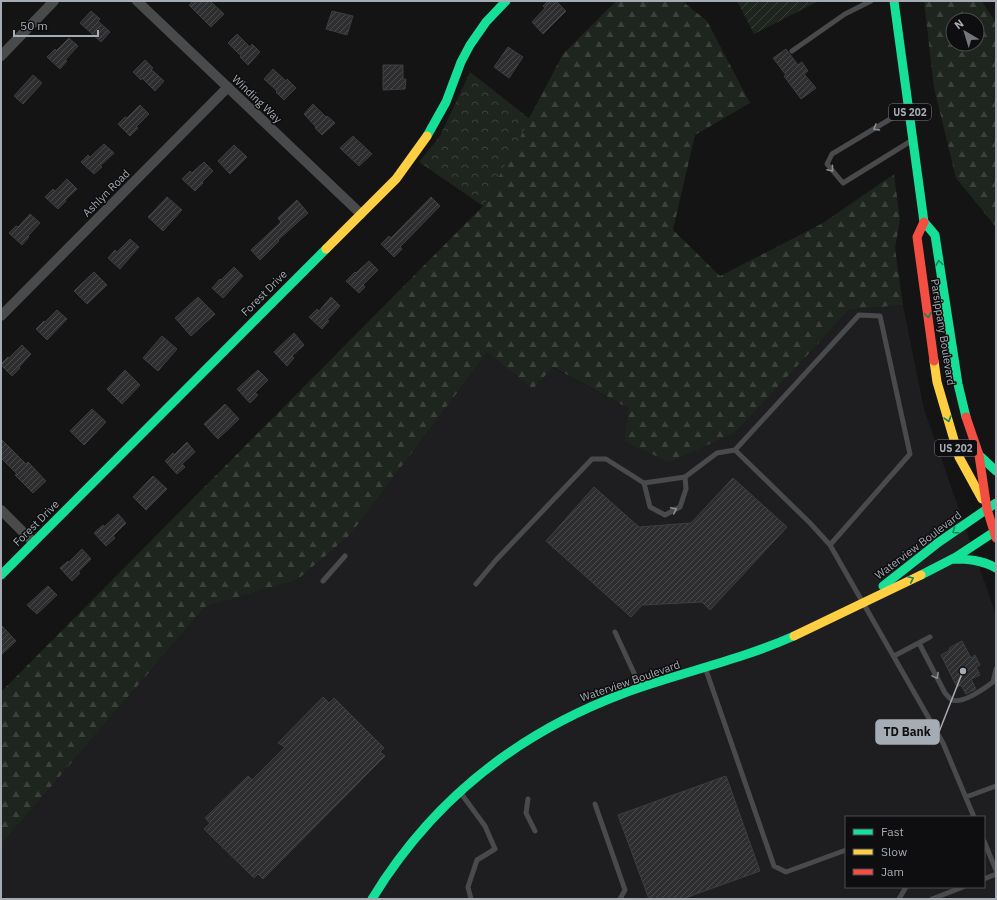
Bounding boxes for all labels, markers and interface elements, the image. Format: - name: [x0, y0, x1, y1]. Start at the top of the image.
- scale bar: [14, 12, 98, 38]
- north arrow: [945, 12, 985, 52]
- text: N: [951, 16, 966, 32]
- text: 50 m: [20, 18, 48, 33]
- street label: Winding Way: [229, 72, 285, 126]
- road number: US 202: [889, 104, 931, 120]
- one-way arrow: [873, 123, 880, 130]
- one-way arrow: [827, 165, 834, 172]
- street label: Ashlyn Road: [79, 166, 133, 220]
- one-way arrow: [935, 260, 944, 266]
- street label: Forest Drive: [238, 267, 290, 319]
- street label: Parsippany Boulevard: [928, 278, 958, 386]
- one-way arrow: [923, 312, 932, 318]
- one-way arrow: [943, 415, 952, 422]
- road number: US 202: [935, 440, 977, 456]
- street label: Forest Drive: [10, 497, 62, 549]
- one-way arrow: [670, 507, 678, 515]
- street label: Waterview Boulevard: [872, 508, 964, 582]
- one-way arrow: [953, 526, 960, 533]
- one-way arrow: [906, 576, 914, 584]
- street label: Waterview Boulevard: [578, 657, 682, 705]
- one-way arrow: [931, 672, 939, 679]
- callout: TD Bank: [876, 720, 939, 744]
- text: TD Bank: [883, 724, 931, 739]
- legend: [845, 816, 985, 888]
- text: Fast: [881, 824, 904, 839]
- text: Slow: [881, 844, 907, 859]
- text: Jam: [881, 864, 904, 879]

